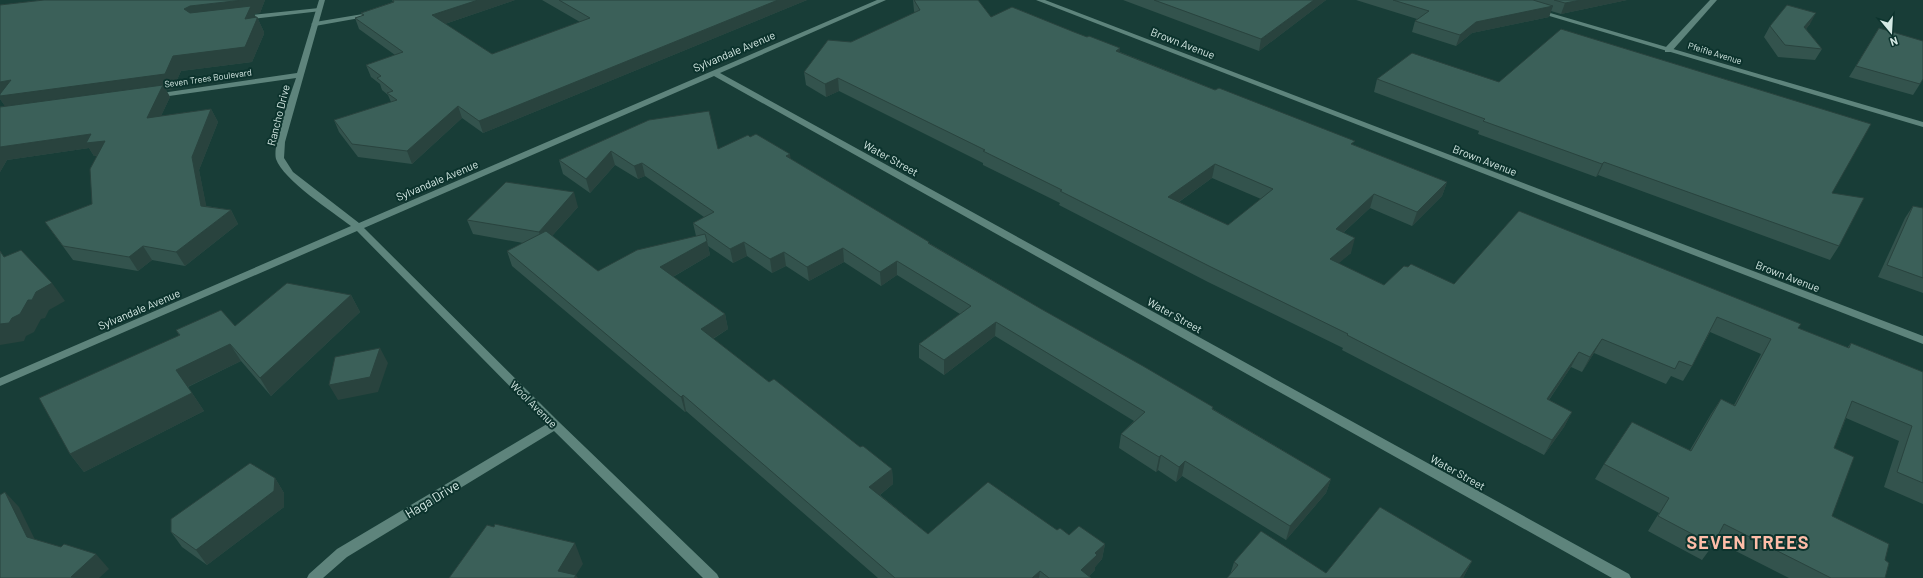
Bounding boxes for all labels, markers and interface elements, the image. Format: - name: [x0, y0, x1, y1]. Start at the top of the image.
- north arrow: [1871, 12, 1911, 52]
- street label: Brown Avenue: [1149, 25, 1217, 61]
- street label: Sylvandale Avenue: [691, 28, 777, 74]
- text: N: [1889, 35, 1900, 49]
- street label: Pfeifle Avenue: [1687, 40, 1743, 66]
- street label: Seven Trees Boulevard: [164, 66, 252, 90]
- street label: Rancho Drive: [264, 83, 292, 147]
- street label: Water Street: [861, 138, 921, 178]
- street label: Brown Avenue: [1451, 142, 1519, 178]
- street label: Sylvandale Avenue: [394, 157, 480, 203]
- street label: Brown Avenue: [1754, 258, 1822, 294]
- street label: Sylvandale Avenue: [96, 286, 182, 332]
- street label: Water Street: [1145, 295, 1205, 335]
- street label: Wool Avenue: [508, 378, 560, 430]
- street label: Water Street: [1428, 452, 1488, 492]
- street label: Haga Drive: [402, 477, 462, 521]
- district label: SEVEN TREES: [1687, 531, 1809, 553]

